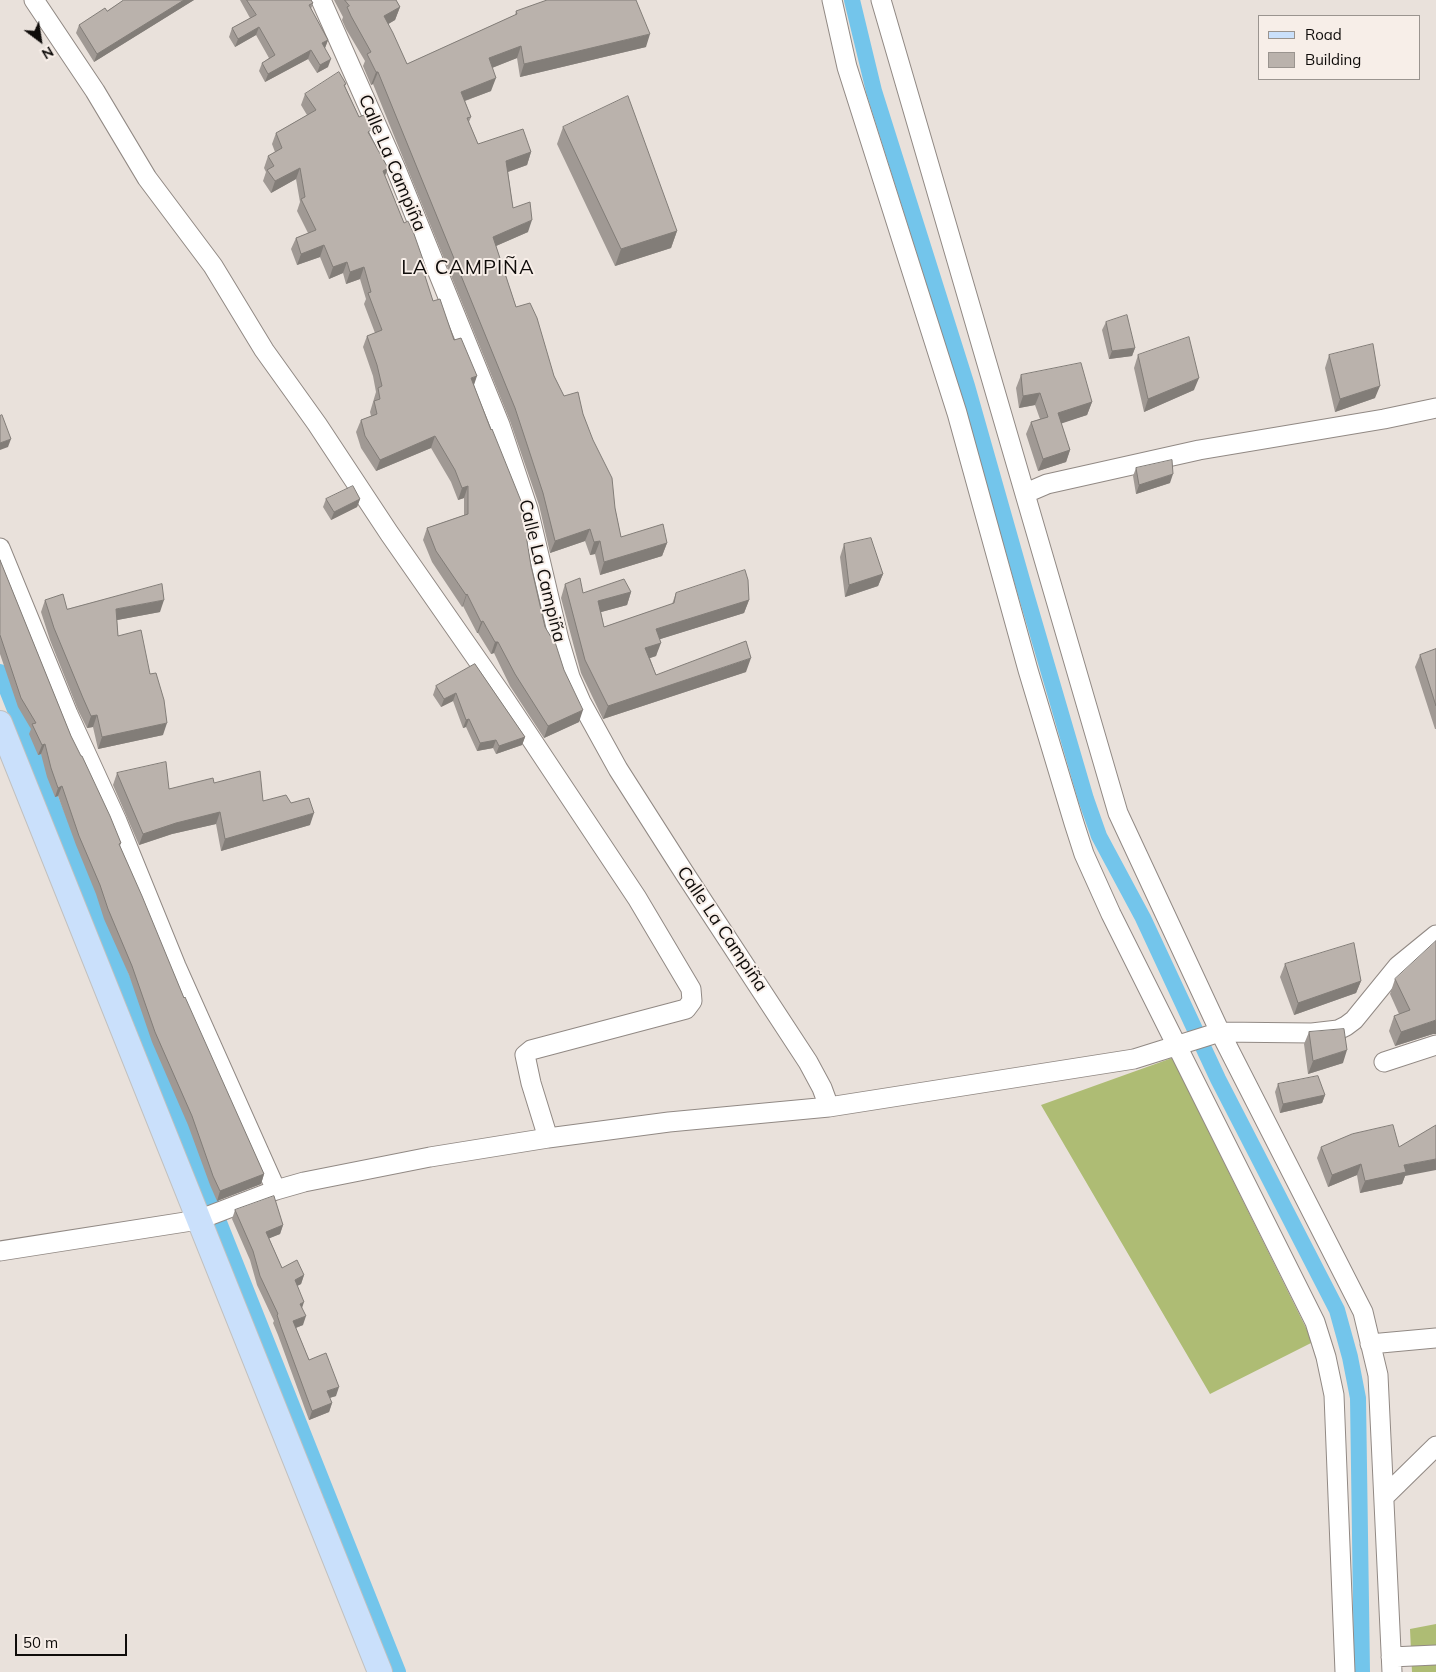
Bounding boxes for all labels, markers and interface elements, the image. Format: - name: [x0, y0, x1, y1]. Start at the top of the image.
- north arrow: [15, 15, 65, 65]
- legend: [1258, 15, 1421, 80]
- text: Road: [1305, 25, 1342, 44]
- text: N: [39, 42, 57, 63]
- text: Building: [1305, 50, 1361, 69]
- street label: Calle La Campiña: [353, 91, 431, 235]
- district label: LA CAMPIÑA: [400, 256, 536, 280]
- street label: Calle La Campiña: [514, 497, 570, 645]
- street label: Calle La Campiña: [672, 862, 772, 996]
- scale bar: [18, 1624, 130, 1656]
- text: 50 m: [23, 1633, 58, 1652]

